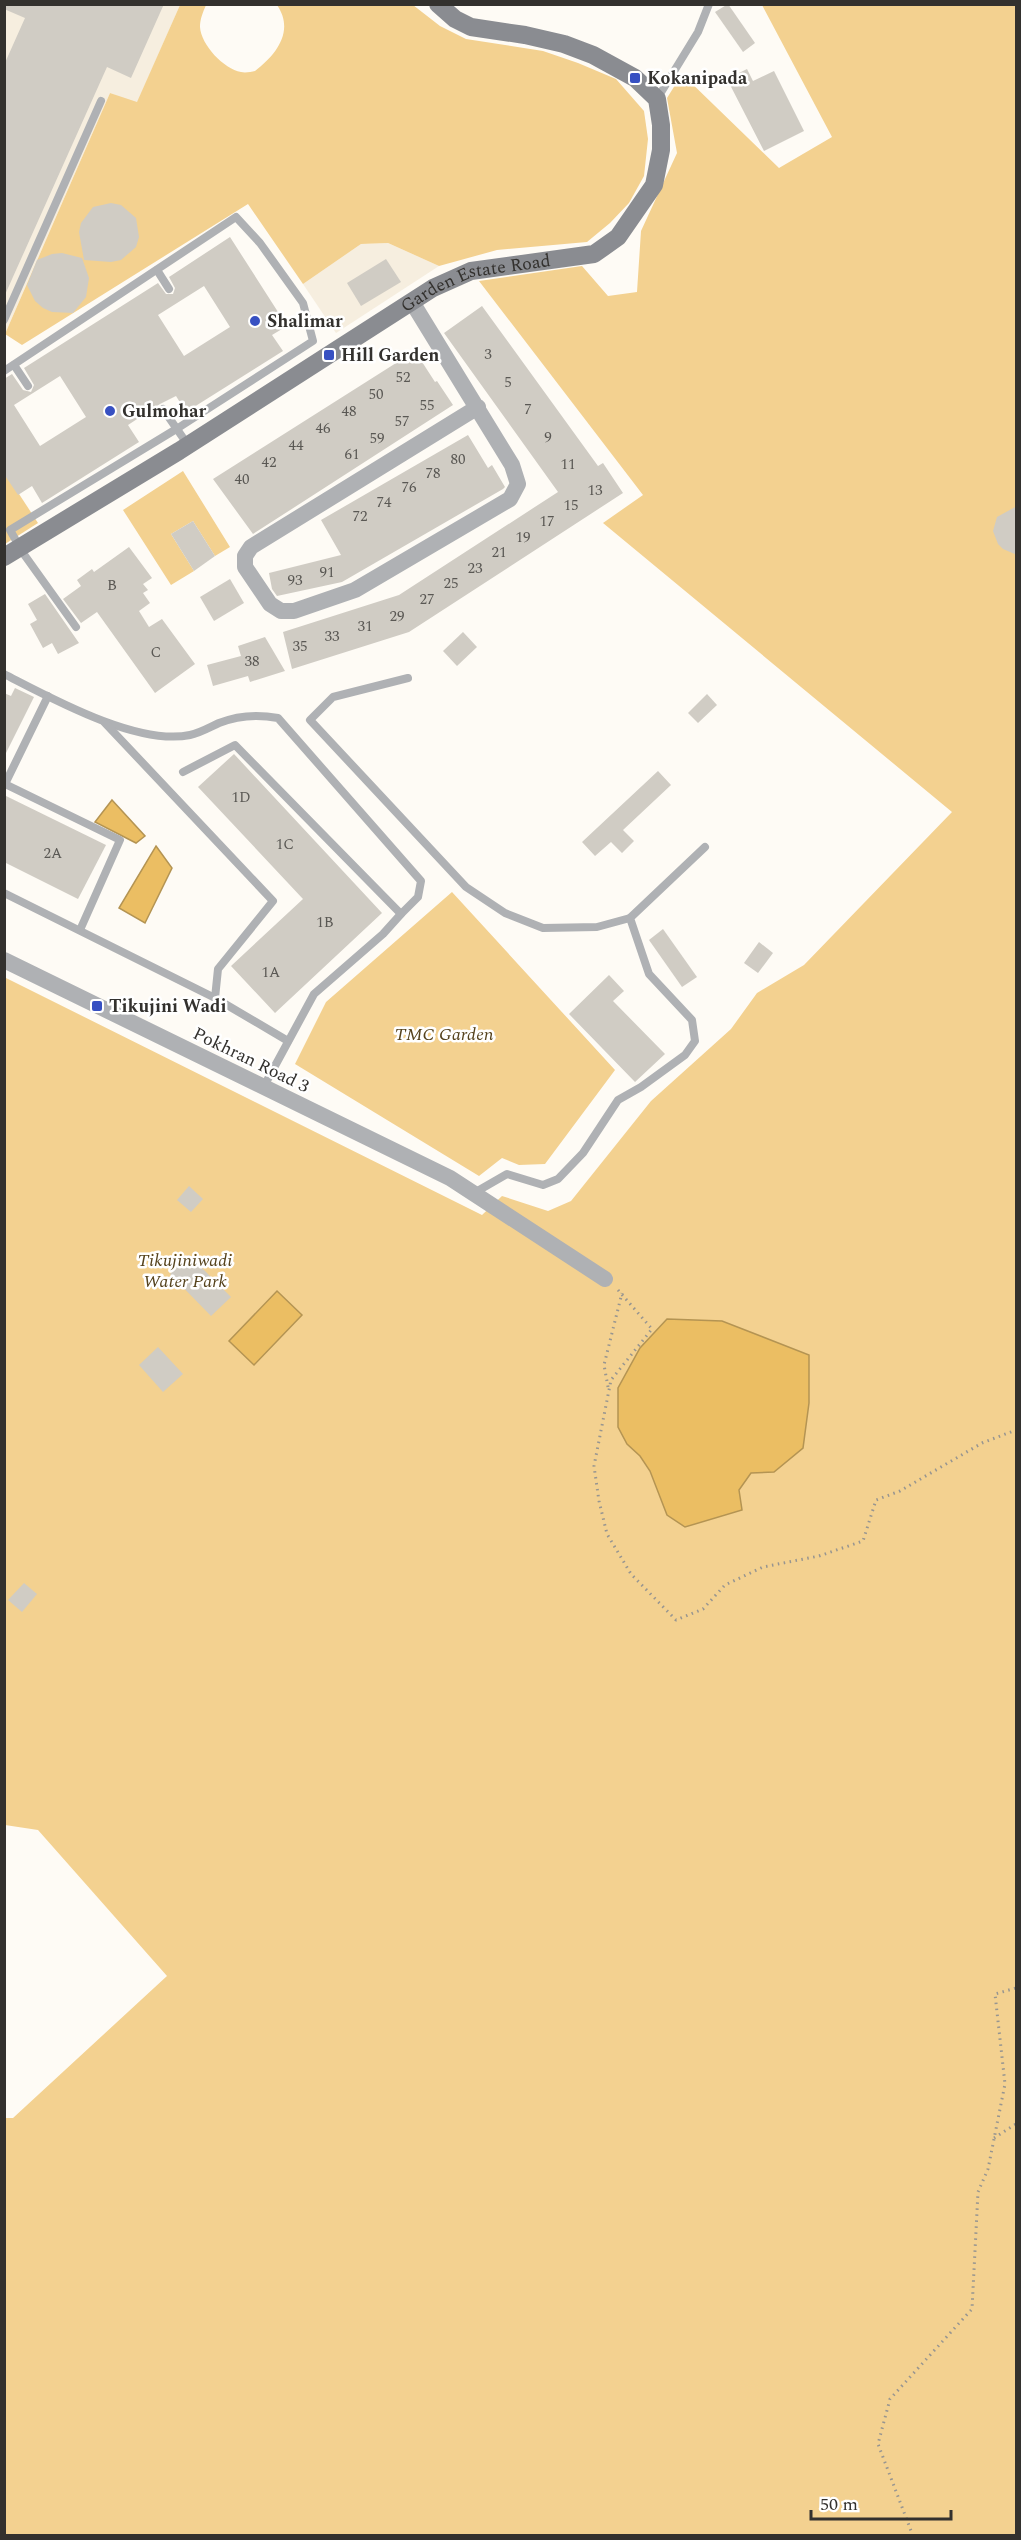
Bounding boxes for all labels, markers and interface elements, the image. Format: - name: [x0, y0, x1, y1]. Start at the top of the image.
- place label: Kokanipada: [647, 65, 748, 92]
- marker: Kokanipada: [628, 71, 642, 85]
- street label: Garden Estate Road: [395, 247, 552, 319]
- place label: Shalimar: [267, 308, 343, 335]
- marker: Shalimar: [248, 314, 262, 328]
- place label: Hill Garden: [341, 342, 439, 369]
- house number: 3: [484, 343, 492, 366]
- marker: Hill Garden: [322, 348, 336, 362]
- house number: 52: [395, 366, 411, 389]
- house number: 5: [504, 371, 512, 394]
- house number: 50: [368, 383, 384, 406]
- house number: 55: [419, 394, 435, 417]
- place label: Gulmohar: [122, 398, 207, 425]
- house number: 7: [524, 398, 532, 421]
- house number: 48: [341, 400, 357, 423]
- marker: Gulmohar: [103, 404, 117, 418]
- house number: 57: [394, 410, 410, 433]
- house number: 46: [315, 417, 331, 440]
- house number: 9: [544, 426, 552, 449]
- house number: 59: [369, 427, 385, 450]
- house number: 44: [288, 434, 304, 457]
- house number: 61: [344, 443, 360, 466]
- house number: 80: [450, 448, 466, 471]
- house number: 42: [261, 451, 277, 474]
- house number: 11: [560, 453, 576, 476]
- house number: 78: [425, 462, 441, 485]
- house number: 40: [234, 468, 250, 491]
- house number: 76: [401, 476, 417, 499]
- house number: 13: [587, 479, 603, 502]
- house number: 74: [376, 491, 392, 514]
- house number: 15: [563, 494, 579, 517]
- house number: 72: [352, 505, 368, 528]
- house number: 17: [539, 510, 555, 533]
- house number: 19: [515, 526, 531, 549]
- house number: 21: [491, 541, 507, 564]
- house number: 23: [467, 557, 483, 580]
- house number: 91: [319, 561, 335, 584]
- house number: 93: [287, 569, 303, 592]
- house number: 25: [443, 572, 459, 595]
- house number: B: [107, 574, 117, 597]
- house number: 27: [419, 588, 435, 611]
- house number: 29: [389, 605, 405, 628]
- house number: 31: [357, 615, 373, 638]
- house number: 33: [324, 625, 340, 648]
- house number: 35: [292, 635, 308, 658]
- house number: C: [151, 641, 161, 664]
- house number: 38: [244, 650, 260, 673]
- house number: 1D: [231, 786, 251, 809]
- house number: 1C: [276, 833, 294, 856]
- house number: 2A: [44, 842, 62, 865]
- house number: 1B: [316, 911, 334, 934]
- house number: 1A: [262, 961, 280, 984]
- place label: Tikujini Wadi: [109, 993, 226, 1020]
- marker: Tikujini Wadi: [90, 999, 104, 1013]
- street label: Pokhran Road 3: [188, 1020, 314, 1100]
- park label: TMC Garden: [394, 1021, 494, 1048]
- park label: Tikujiniwadi Water Park: [137, 1247, 233, 1295]
- scale bar: [811, 2483, 950, 2521]
- text: 50 m: [820, 2491, 858, 2518]

